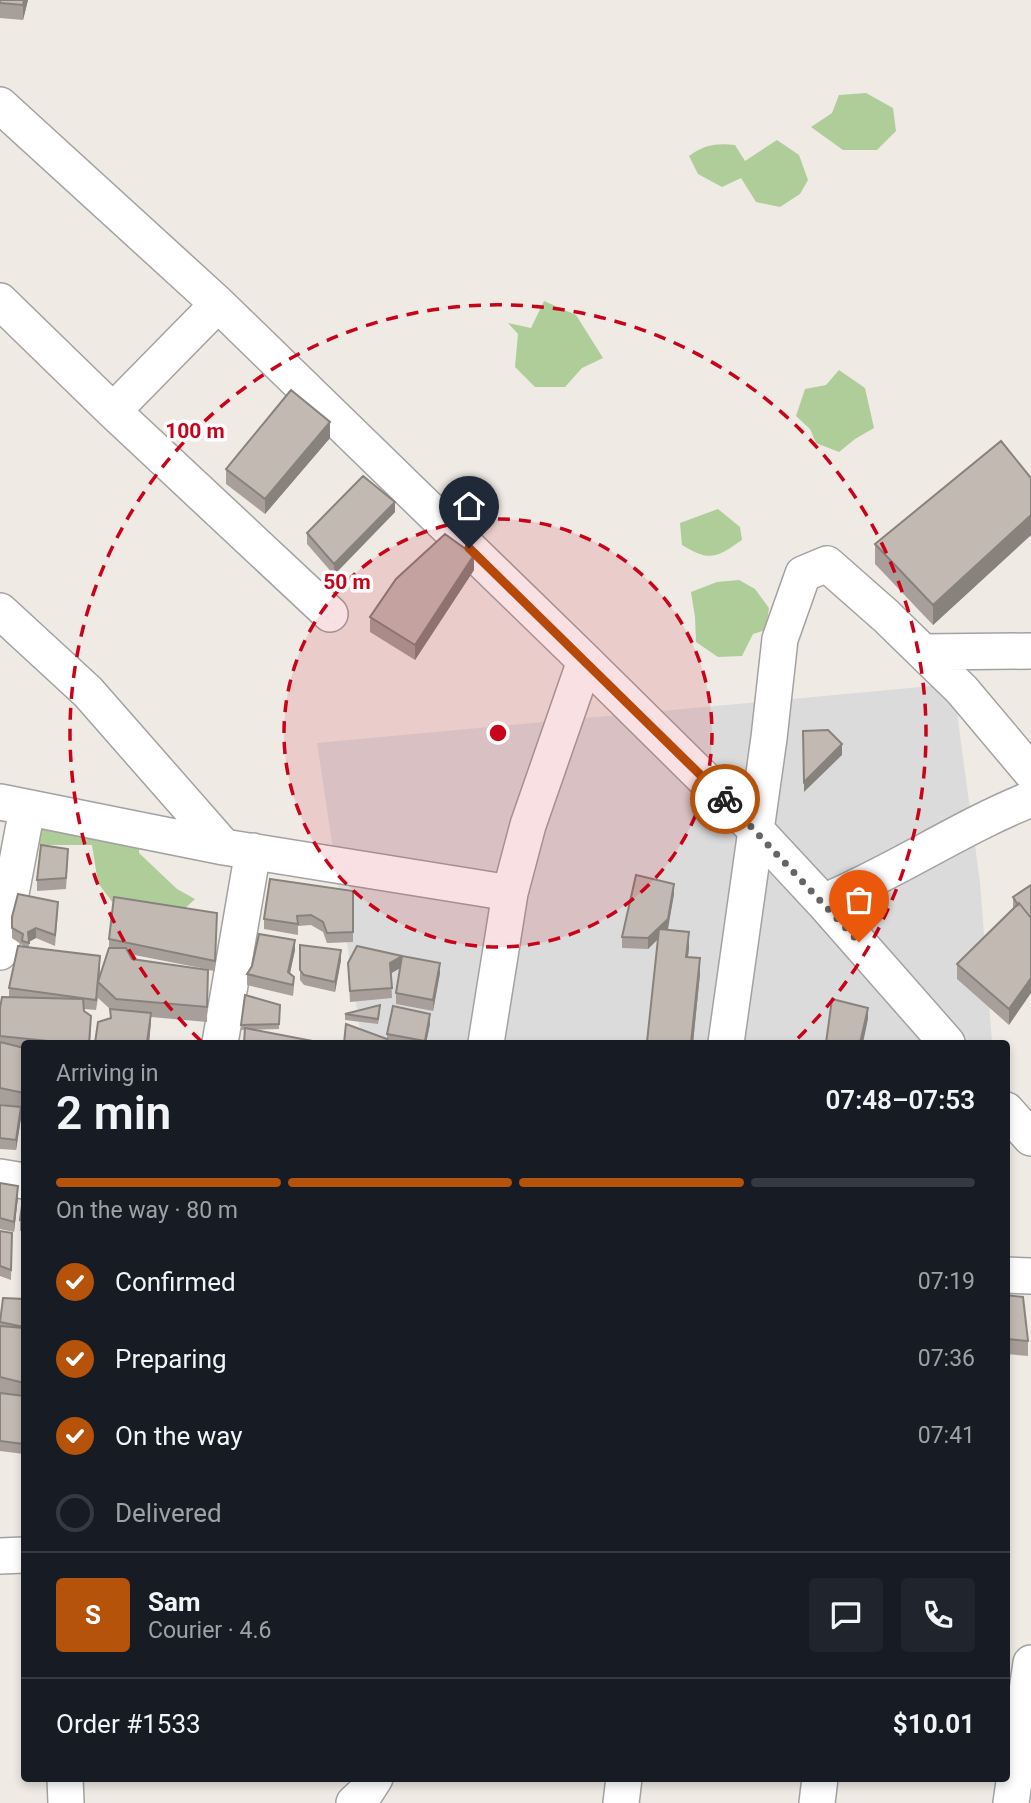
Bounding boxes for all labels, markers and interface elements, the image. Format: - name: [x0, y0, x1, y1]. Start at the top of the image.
- text: 100 m: [165, 419, 225, 443]
- pin: [439, 476, 499, 548]
- icon: home: [450, 487, 488, 525]
- text: 50 m: [323, 570, 371, 594]
- centre of rings: [486, 721, 510, 745]
- courier: [690, 764, 760, 834]
- icon: bike: [706, 780, 744, 818]
- pin: [829, 870, 889, 942]
- icon: bag: [840, 881, 878, 919]
- text: Arriving in: [56, 1060, 159, 1087]
- text: 07:48–07:53: [825, 1085, 975, 1115]
- text: 2 min: [56, 1086, 171, 1140]
- text: On the way · 80 m: [56, 1197, 238, 1224]
- icon: check: [56, 1263, 94, 1301]
- text: Confirmed: [115, 1267, 236, 1297]
- text: 07:19: [918, 1268, 975, 1295]
- icon: check: [56, 1340, 94, 1378]
- text: Preparing: [115, 1344, 227, 1374]
- text: 07:36: [918, 1345, 975, 1372]
- icon: check: [56, 1417, 94, 1455]
- text: On the way: [115, 1421, 243, 1451]
- text: 07:41: [918, 1422, 975, 1449]
- text: Delivered: [115, 1498, 222, 1528]
- button: chat: [809, 1578, 883, 1652]
- button: phone: [901, 1578, 975, 1652]
- text: Sam: [148, 1587, 200, 1617]
- text: S: [85, 1600, 101, 1630]
- text: Courier · 4.6: [148, 1617, 271, 1644]
- text: Order #1533: [56, 1709, 201, 1739]
- text: $10.01: [893, 1709, 975, 1739]

